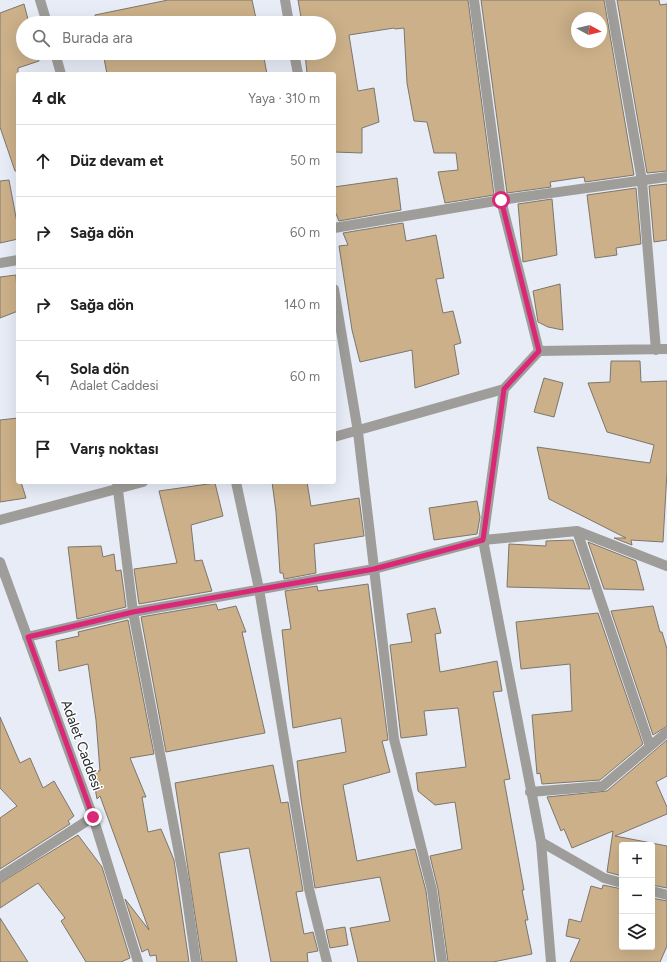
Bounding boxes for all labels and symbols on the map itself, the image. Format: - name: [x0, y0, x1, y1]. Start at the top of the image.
- north arrow: [571, 12, 607, 48]
- route start: [492, 191, 510, 209]
- street label: Adalet Caddesi: [57, 698, 106, 793]
- route end: [84, 808, 102, 826]

